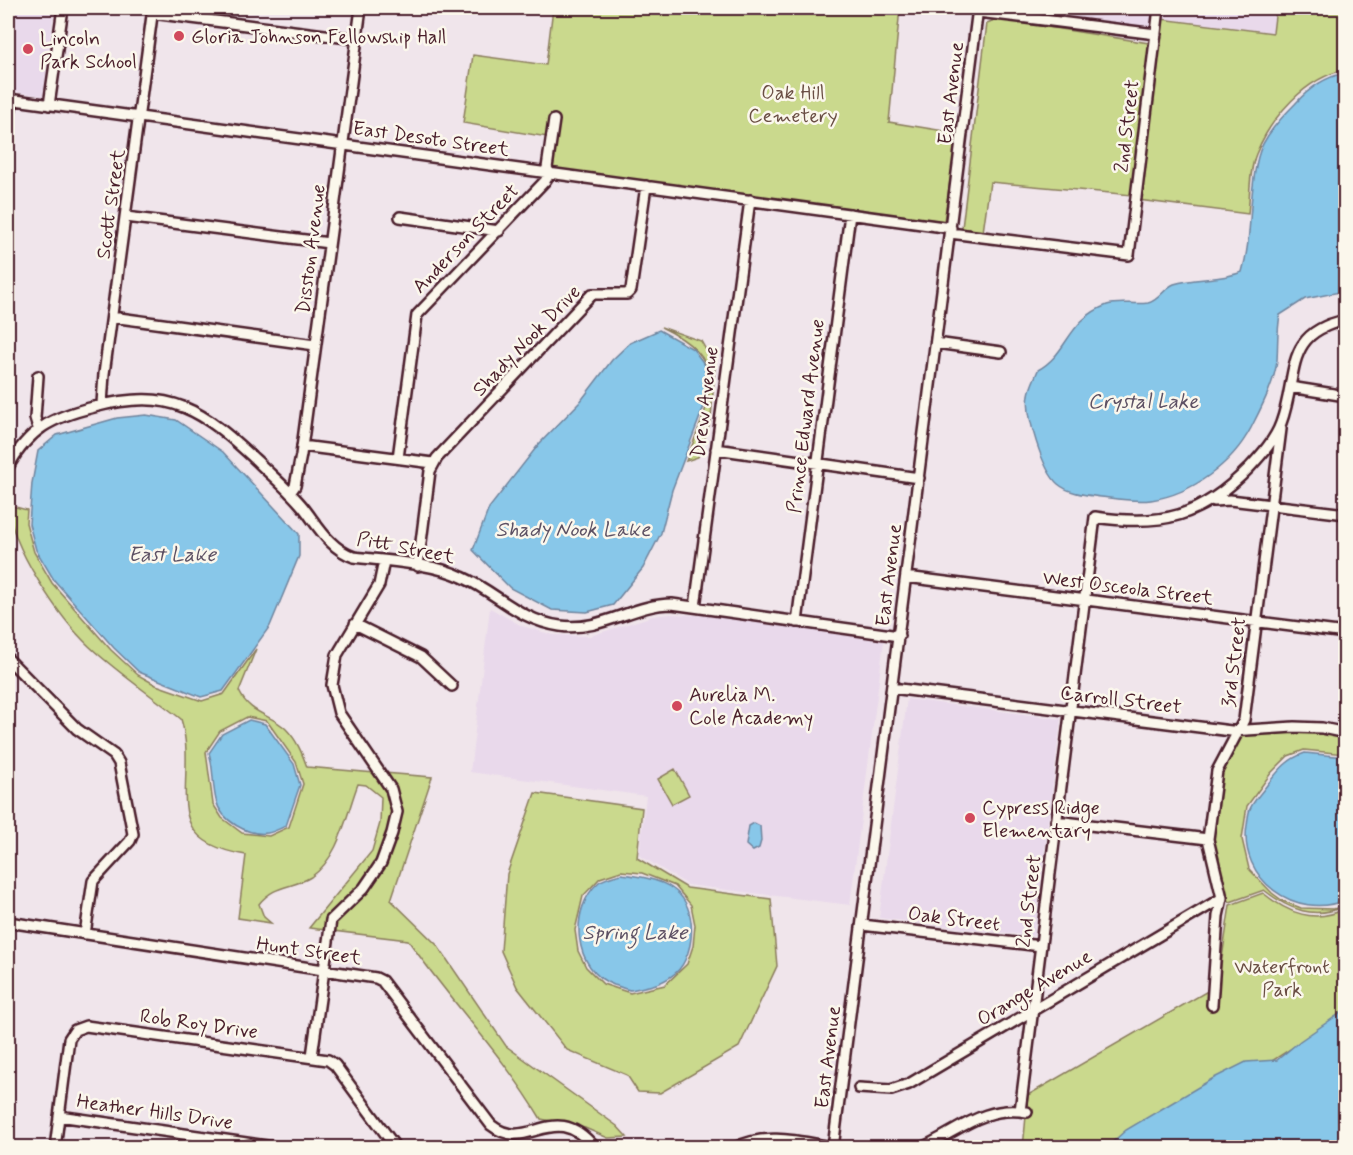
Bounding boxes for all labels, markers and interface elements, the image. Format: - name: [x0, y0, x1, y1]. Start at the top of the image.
- place label: Gloria Johnson Fellowship Hall: [191, 24, 446, 51]
- place label: Lincoln Park School: [40, 26, 137, 76]
- marker: Gloria Johnson Fellowship Hall: [172, 29, 186, 43]
- street label: East Avenue: [932, 40, 971, 146]
- marker: Lincoln Park School: [21, 42, 35, 56]
- street label: 2nd Street: [1108, 78, 1147, 174]
- park label: Oak Hill Cemetery: [748, 80, 838, 130]
- street label: East Desoto Street: [351, 115, 511, 164]
- street label: Scott Street: [90, 147, 133, 261]
- street label: Anderson Street: [407, 178, 525, 300]
- street label: Disston Avenue: [290, 183, 333, 316]
- street label: Shady Nook Drive: [467, 279, 587, 403]
- street label: Prince Edward Avenue: [781, 318, 832, 515]
- street label: Drew Avenue: [685, 345, 726, 459]
- water label: Crystal Lake: [1088, 388, 1199, 416]
- water label: Shady Nook Lake: [496, 516, 651, 544]
- street label: East Avenue: [870, 522, 909, 628]
- street label: Pitt Street: [355, 526, 457, 571]
- water label: East Lake: [128, 541, 217, 569]
- street label: West Osceola Street: [1041, 565, 1215, 612]
- street label: 3rd Street: [1216, 615, 1253, 709]
- street label: Carroll Street: [1058, 680, 1183, 721]
- place label: Aurelia M. Cole Academy: [689, 682, 813, 732]
- marker: Aurelia M. Cole Academy: [670, 699, 684, 713]
- place label: Cypress Ridge Elementary: [982, 795, 1100, 845]
- marker: Cypress Ridge Elementary: [963, 811, 977, 825]
- street label: 2nd Street: [1010, 853, 1049, 949]
- street label: Oak Street: [906, 900, 1001, 939]
- water label: Spring Lake: [583, 919, 689, 949]
- street label: Hunt Street: [255, 931, 363, 972]
- street label: Orange Avenue: [972, 943, 1098, 1034]
- park label: Waterfront Park: [1234, 954, 1330, 1004]
- street label: Rob Roy Drive: [138, 1003, 259, 1046]
- street label: East Avenue: [809, 1004, 848, 1110]
- street label: Heather Hills Drive: [75, 1088, 235, 1137]

